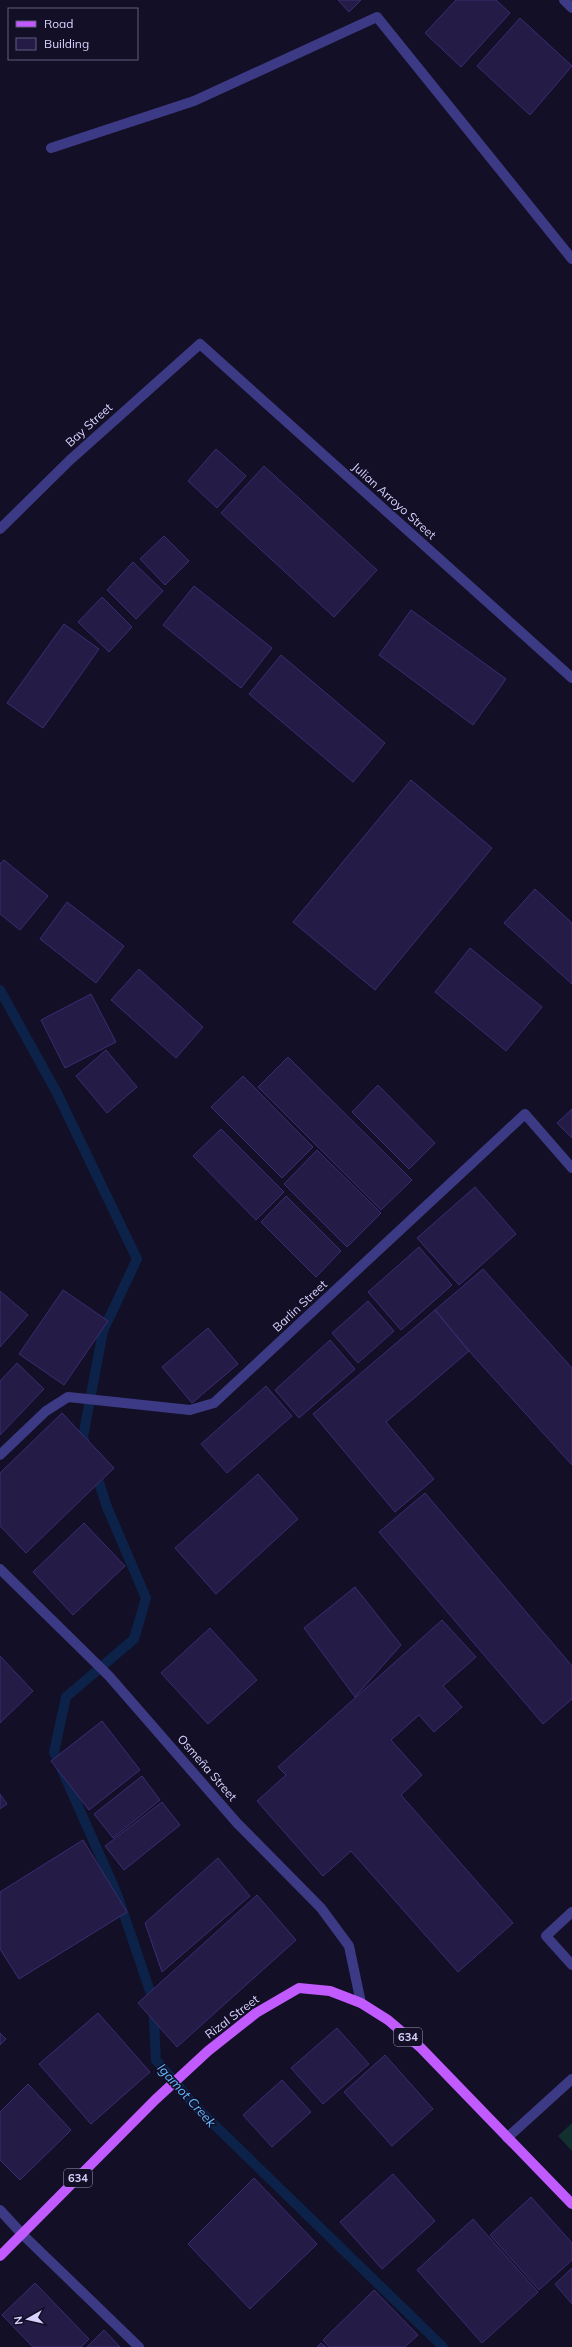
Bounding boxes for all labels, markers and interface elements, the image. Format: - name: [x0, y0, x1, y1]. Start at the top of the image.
- legend: [8, 8, 138, 60]
- text: Road: [44, 16, 73, 31]
- text: Building: [44, 36, 89, 51]
- street label: Bay Street: [62, 400, 115, 450]
- street label: Julian Arroyo Street: [349, 459, 439, 542]
- street label: Barlin Street: [269, 1277, 330, 1335]
- street label: Osmeña Street: [175, 1731, 240, 1804]
- street label: Rizal Street: [202, 1991, 262, 2042]
- road number: 634: [394, 2028, 422, 2046]
- water label: Igamot Creek: [154, 2060, 220, 2130]
- road number: 634: [64, 2169, 92, 2187]
- north arrow: [8, 2299, 48, 2339]
- text: N: [11, 2315, 26, 2325]

